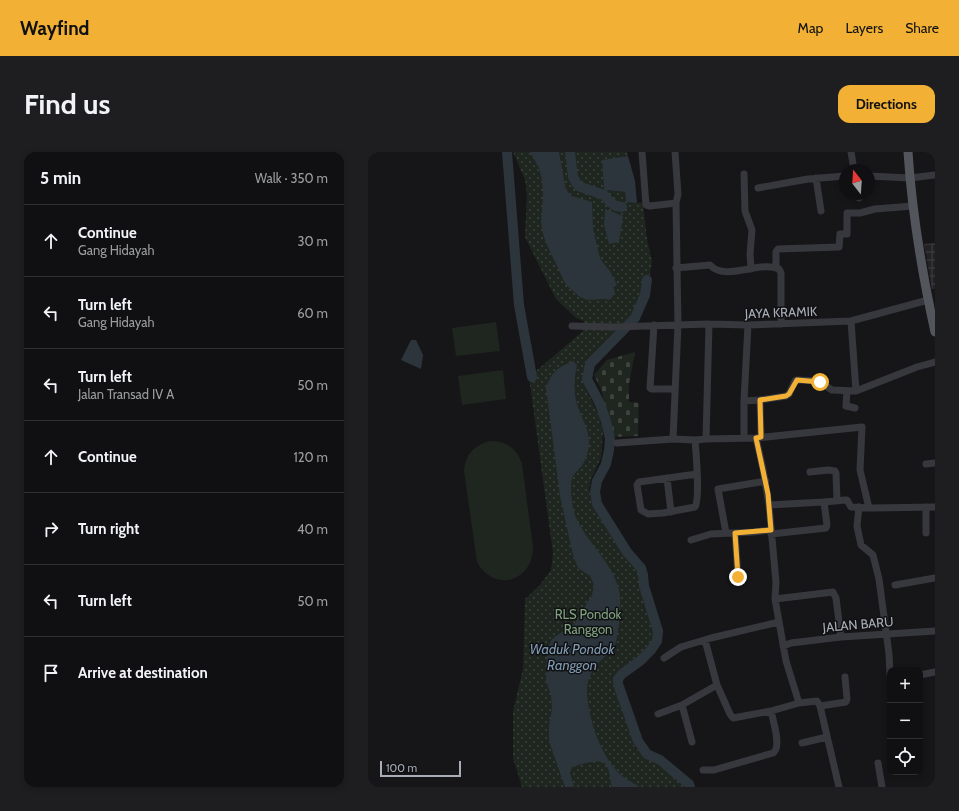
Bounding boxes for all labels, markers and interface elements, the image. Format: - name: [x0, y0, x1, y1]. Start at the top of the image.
- text: Wayfind: [20, 17, 89, 40]
- text: Map: [798, 19, 823, 37]
- text: Layers: [845, 19, 883, 37]
- text: Share: [905, 19, 939, 37]
- button: Directions: [838, 85, 935, 123]
- text: Find us: [24, 87, 110, 121]
- north arrow: [839, 164, 875, 200]
- text: 5 min: [40, 168, 81, 188]
- text: Walk · 350 m: [255, 170, 328, 186]
- text: Continue: [78, 224, 137, 242]
- icon: ahead: [40, 230, 62, 252]
- text: 30 m: [298, 233, 328, 249]
- text: Gang Hidayah: [78, 242, 154, 258]
- text: Turn left: [78, 296, 132, 314]
- icon: left: [40, 302, 62, 324]
- street label: JAYA KRAMIK: [744, 303, 818, 321]
- text: 60 m: [297, 305, 328, 321]
- text: Gang Hidayah: [78, 314, 154, 330]
- text: Turn left: [78, 368, 132, 386]
- route start: [811, 373, 829, 391]
- icon: left: [40, 374, 62, 396]
- text: 50 m: [298, 377, 328, 393]
- text: Jalan Transad IV A: [78, 386, 174, 402]
- icon: ahead: [40, 446, 62, 468]
- text: Continue: [78, 448, 137, 466]
- text: 120 m: [294, 449, 328, 465]
- icon: right: [40, 518, 62, 540]
- text: Turn right: [78, 520, 139, 538]
- text: 40 m: [297, 521, 328, 537]
- route end: [729, 568, 747, 586]
- icon: left: [40, 590, 62, 612]
- text: Turn left: [78, 592, 132, 610]
- text: 50 m: [298, 593, 328, 609]
- park label: RLS Pondok Ranggon: [555, 606, 622, 637]
- street label: JALAN BARU: [821, 613, 894, 635]
- water label: Waduk Pondok Ranggon: [530, 640, 615, 674]
- icon: arrive: [40, 662, 62, 684]
- text: Arrive at destination: [78, 664, 208, 682]
- map controls: [887, 667, 923, 775]
- button: +: [887, 667, 923, 703]
- button: −: [887, 703, 923, 739]
- button: locate: [887, 739, 923, 775]
- scale bar: [380, 759, 461, 778]
- text: 100 m: [386, 761, 417, 775]

